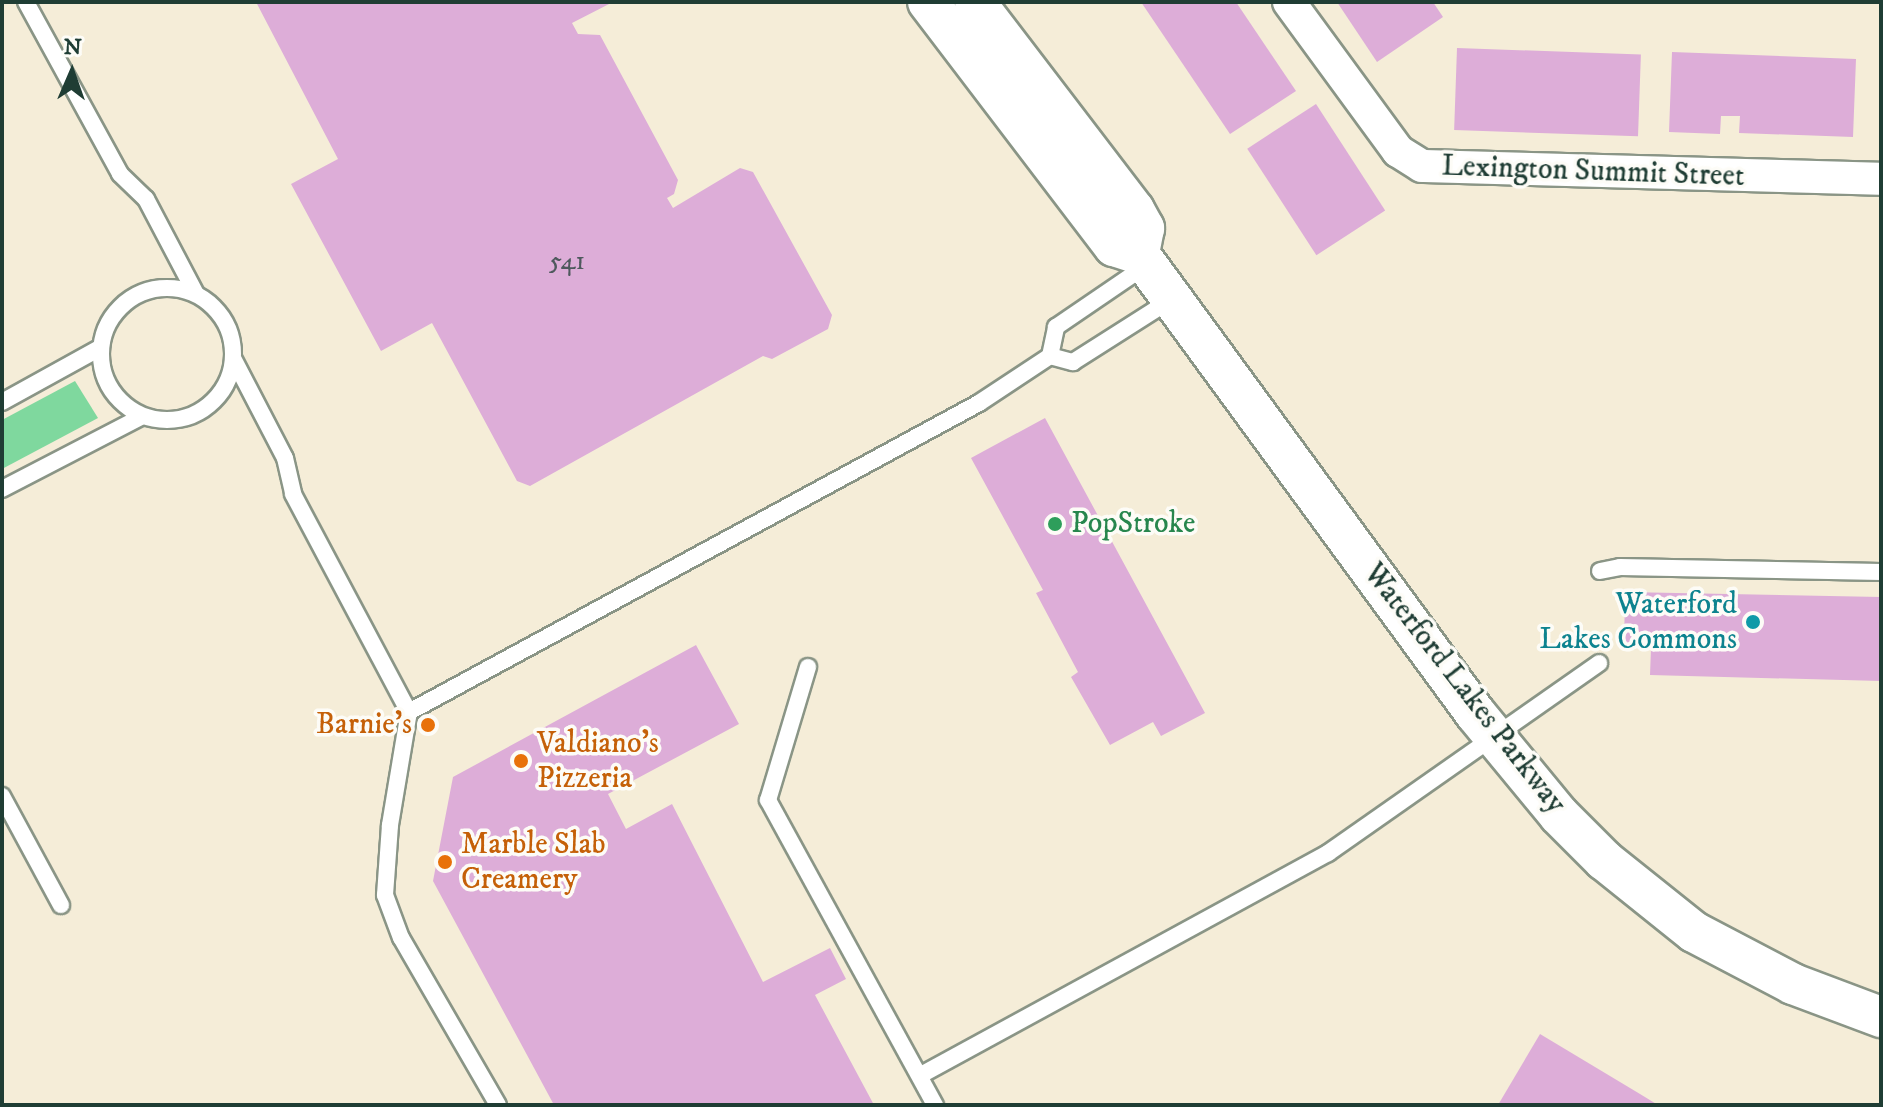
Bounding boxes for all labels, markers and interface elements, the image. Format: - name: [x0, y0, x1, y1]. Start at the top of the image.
- north arrow: [32, 32, 112, 112]
- text: N: [63, 34, 82, 61]
- street label: Lexington Summit Street: [1441, 149, 1745, 195]
- house number: 541: [549, 246, 585, 278]
- place label: PopStroke: [1071, 506, 1196, 542]
- marker: PopStroke: [1046, 515, 1064, 533]
- street label: Waterford Lakes Parkway: [1355, 557, 1573, 821]
- place label: Waterford Lakes Commons: [1539, 587, 1737, 658]
- marker: Waterford Lakes Commons: [1744, 613, 1762, 631]
- place label: Barnie's: [316, 707, 412, 743]
- marker: Barnie's: [419, 716, 437, 734]
- place label: Valdiano's Pizzeria: [537, 726, 659, 796]
- marker: Valdiano's Pizzeria: [512, 752, 530, 770]
- place label: Marble Slab Creamery: [461, 827, 606, 898]
- marker: Marble Slab Creamery: [436, 853, 454, 871]

